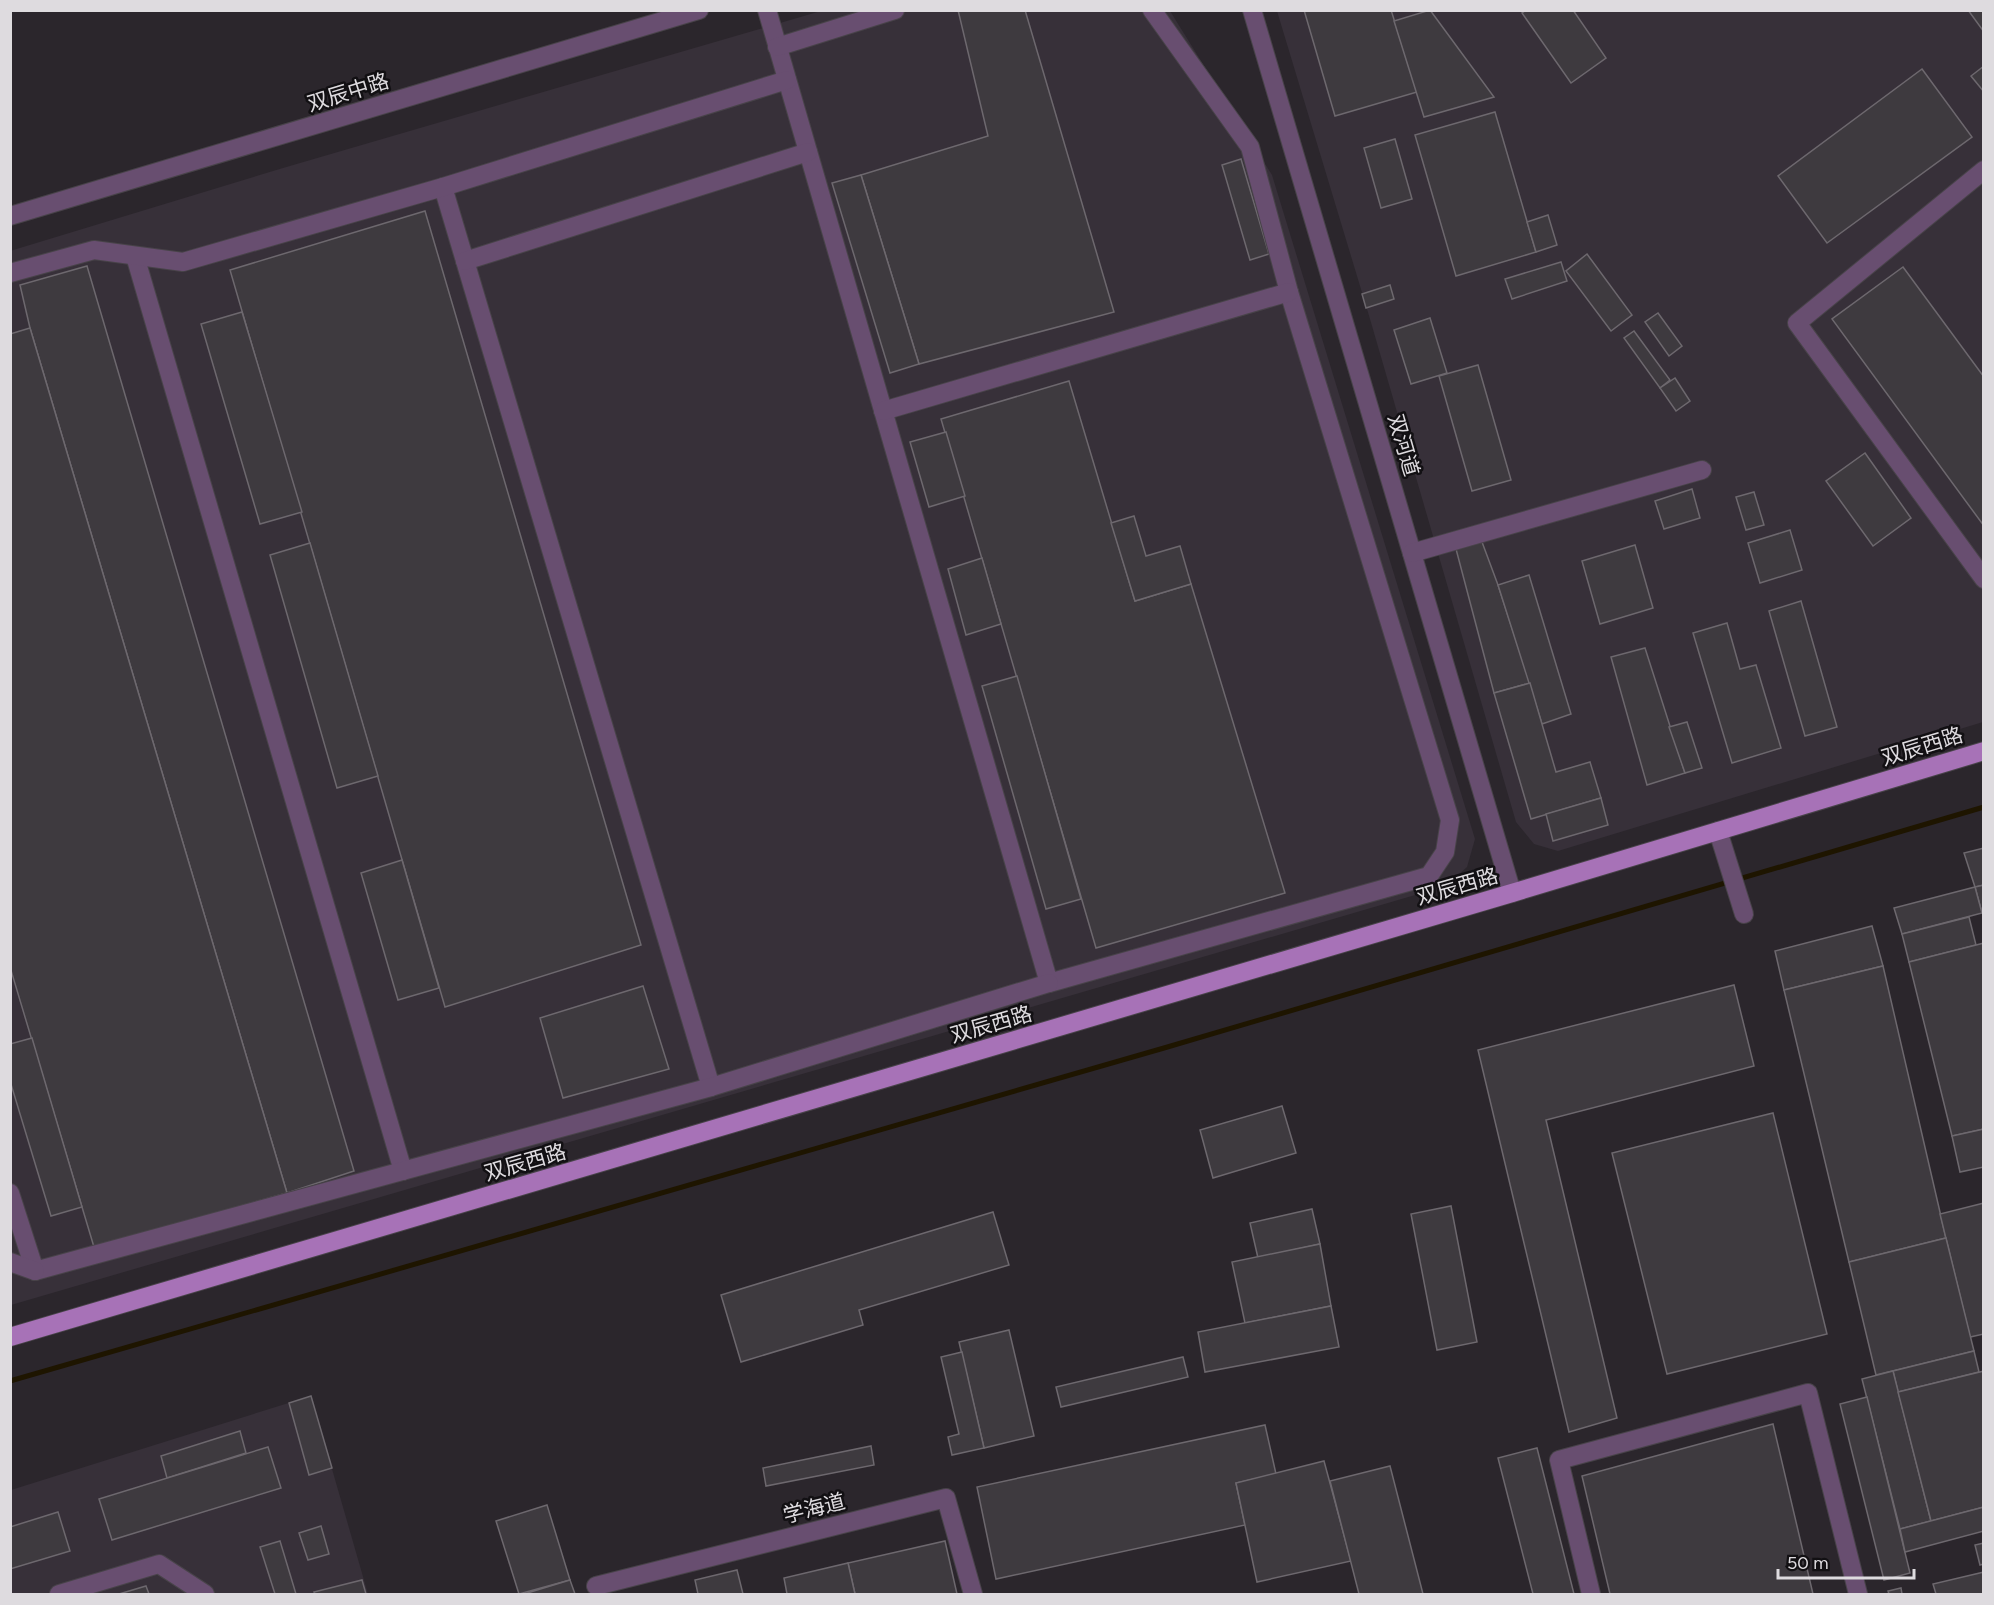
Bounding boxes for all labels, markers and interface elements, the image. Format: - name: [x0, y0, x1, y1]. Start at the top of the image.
- street label: 双辰中路: [304, 68, 392, 116]
- street label: 双河道: [1383, 411, 1425, 479]
- street label: 双辰西路: [1878, 722, 1966, 770]
- street label: 双辰西路: [1413, 862, 1501, 910]
- street label: 双辰西路: [947, 1000, 1035, 1048]
- street label: 双辰西路: [481, 1138, 569, 1186]
- street label: 学海道: [780, 1488, 848, 1528]
- scale bar: [1778, 1542, 1914, 1580]
- text: 50 m: [1787, 1552, 1829, 1574]

